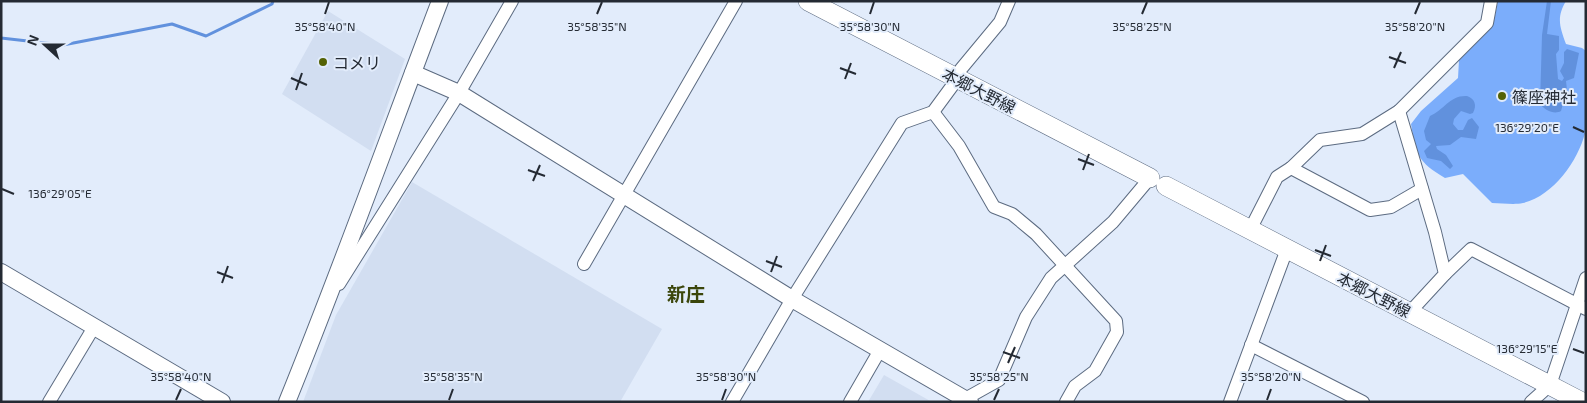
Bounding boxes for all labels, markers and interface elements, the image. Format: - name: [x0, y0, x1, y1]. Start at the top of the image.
- text: 35°58'40"N: [295, 19, 355, 33]
- text: 35°58'35"N: [567, 19, 627, 33]
- text: 35°58'30"N: [840, 19, 900, 33]
- text: 35°58'25"N: [1112, 19, 1172, 33]
- text: 35°58'20"N: [1385, 19, 1445, 33]
- north arrow: [20, 20, 70, 70]
- text: N: [23, 32, 42, 48]
- place label: コメリ: [333, 53, 381, 72]
- marker: コメリ: [317, 56, 329, 68]
- street label: 本郷大野線: [939, 63, 1019, 117]
- place label: 篠座神社: [1512, 87, 1576, 106]
- marker: 篠座神社: [1496, 90, 1508, 102]
- text: 136°29'20"E: [1495, 120, 1559, 134]
- text: 136°29'05"E: [28, 186, 92, 200]
- street label: 本郷大野線: [1334, 267, 1414, 321]
- district label: 新庄: [667, 282, 705, 305]
- text: 136°29'15"E: [1497, 341, 1558, 355]
- text: 35°58'40"N: [151, 369, 211, 383]
- text: 35°58'35"N: [423, 369, 483, 383]
- text: 35°58'30"N: [696, 369, 756, 383]
- text: 35°58'25"N: [969, 369, 1029, 383]
- text: 35°58'20"N: [1241, 369, 1301, 383]

